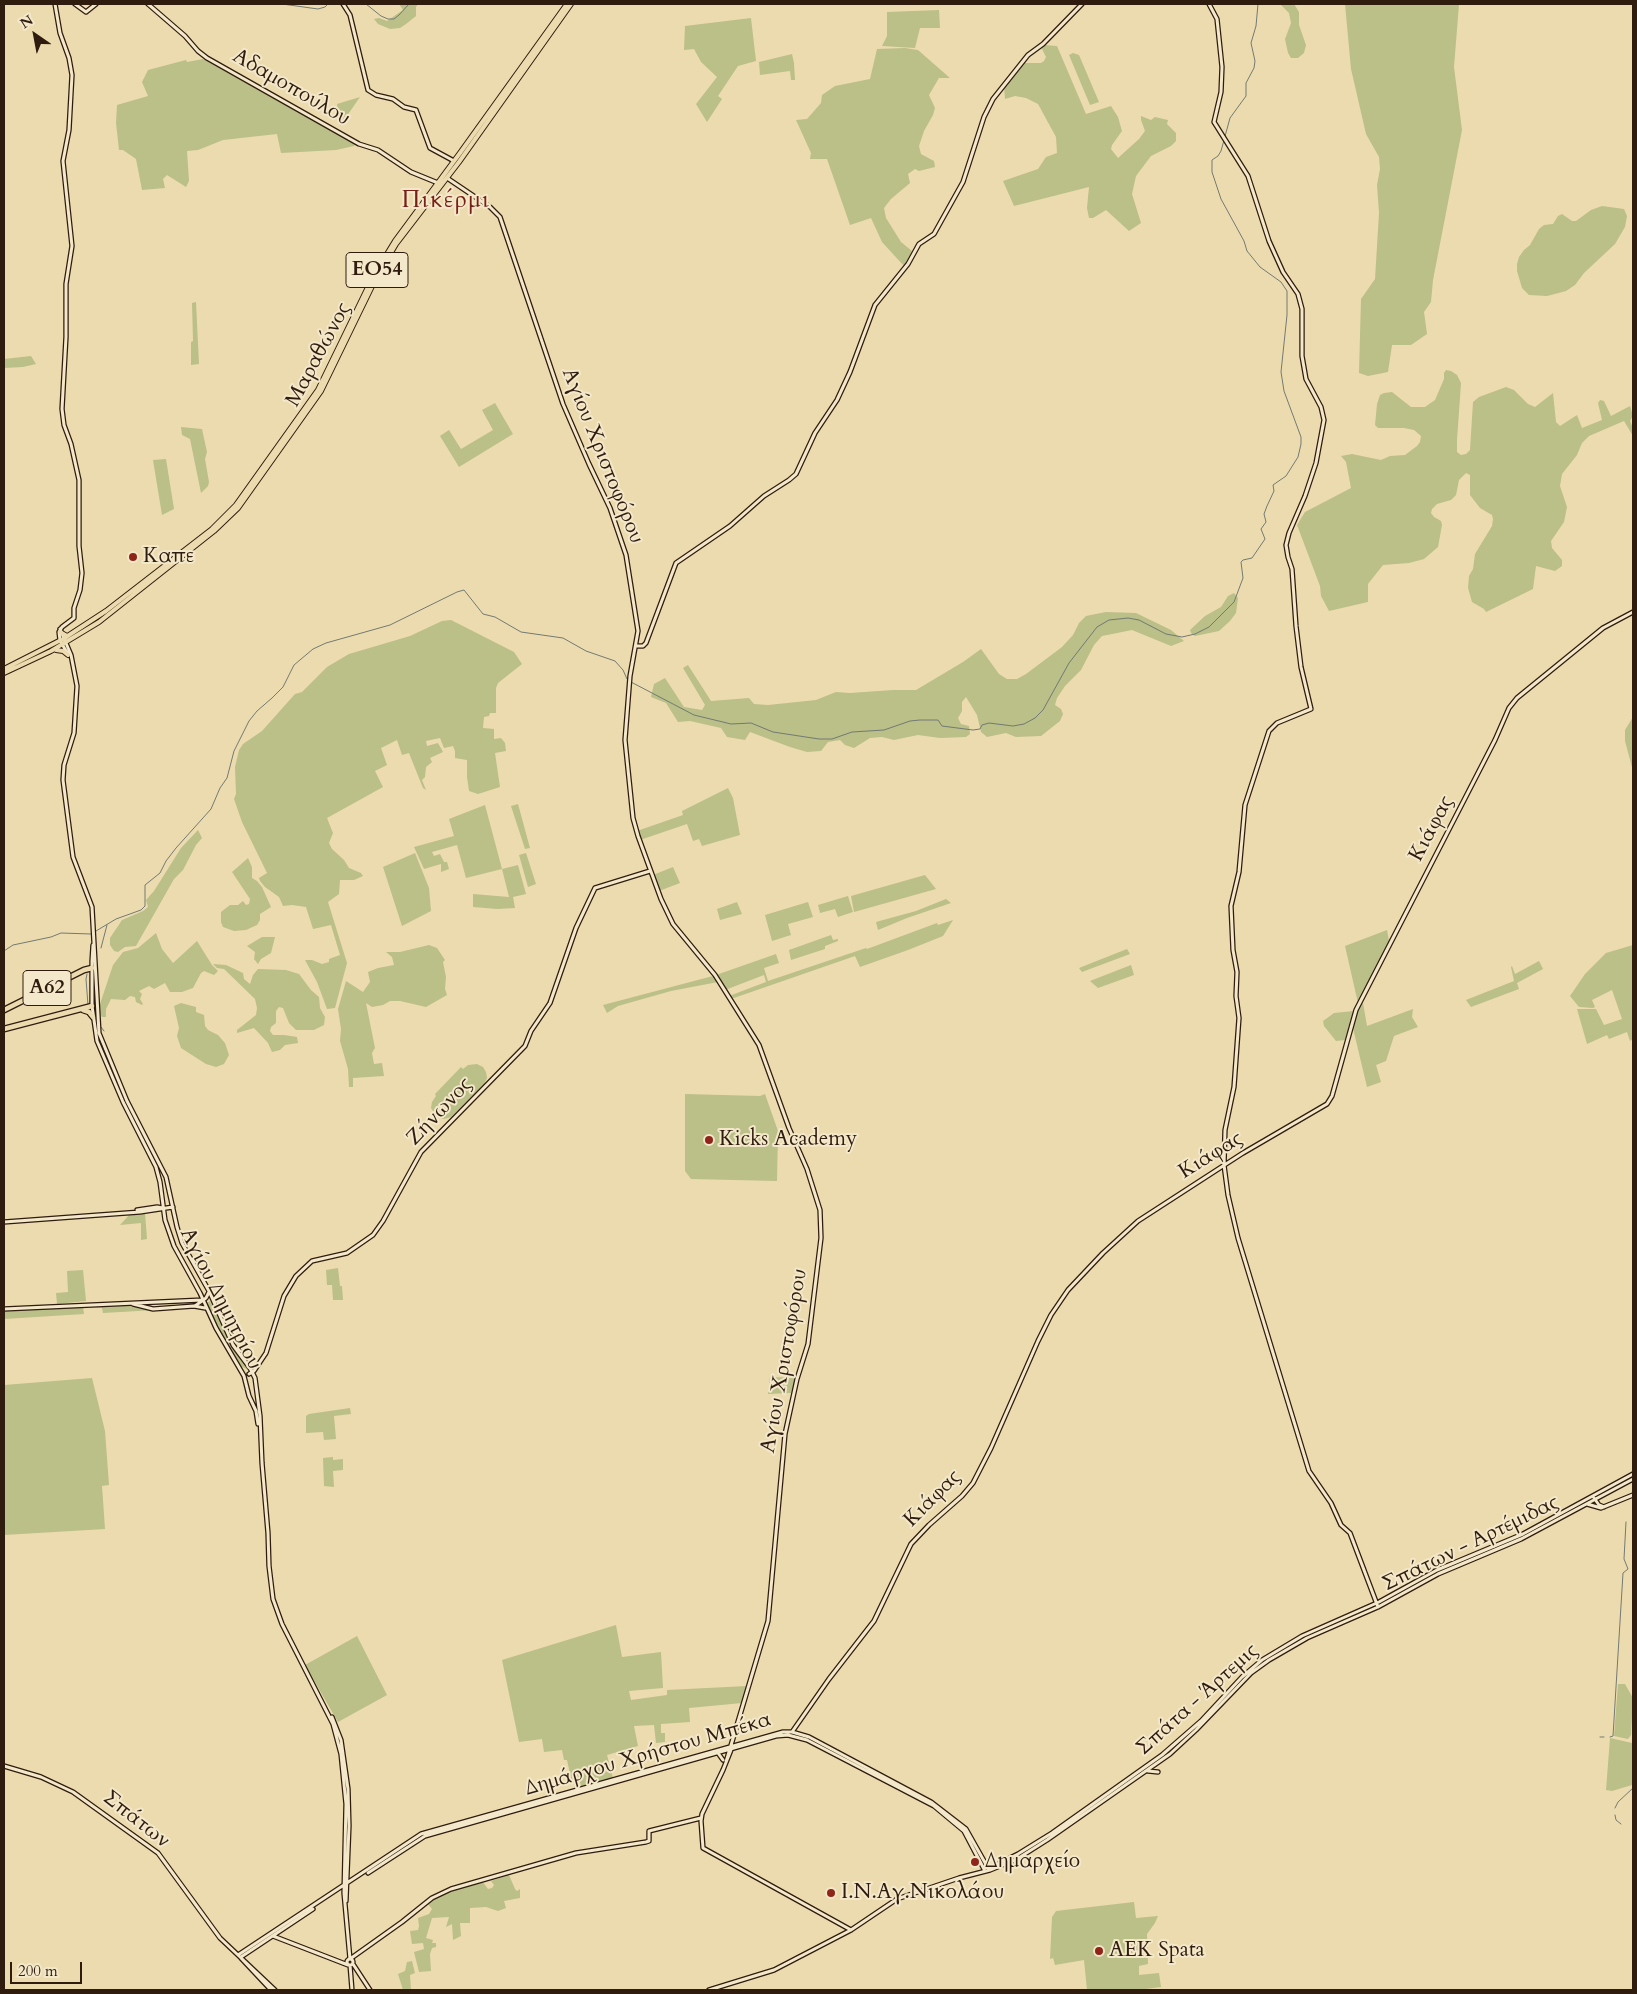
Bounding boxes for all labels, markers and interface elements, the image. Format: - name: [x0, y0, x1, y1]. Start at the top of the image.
- north arrow: [10, 10, 60, 60]
- text: N: [16, 11, 37, 33]
- street label: Αδαμοπούλου: [228, 44, 354, 132]
- district label: Πικέρμι: [401, 187, 491, 215]
- road number: ΕΟ54: [346, 252, 408, 288]
- street label: Μαραθώνος: [281, 298, 357, 412]
- street label: Αγίου Χριστοφόρου: [555, 365, 649, 547]
- place label: Καπε: [143, 544, 194, 570]
- marker: Καπε: [127, 551, 139, 563]
- street label: Κιάφας: [1404, 792, 1460, 866]
- road number: Α62: [23, 970, 71, 1006]
- street label: Ζήνωνος: [402, 1073, 478, 1151]
- place label: Kicks Academy: [719, 1127, 857, 1153]
- street label: Κιάφας: [1174, 1127, 1248, 1185]
- marker: Kicks Academy: [703, 1134, 715, 1146]
- street label: Αγίου Δημητρίου: [173, 1224, 267, 1374]
- street label: Αγίου Χριστοφόρου: [756, 1267, 814, 1455]
- street label: Κιάφας: [899, 1465, 967, 1533]
- street label: Σπάτων - Αρτέμιδας: [1379, 1490, 1563, 1598]
- street label: Σπάτα - Άρτεμις: [1132, 1639, 1264, 1761]
- street label: Δημάρχου Χρήστου Μπέκα: [522, 1708, 774, 1802]
- street label: Σπάτων: [97, 1786, 175, 1854]
- place label: Δημαρχείο: [985, 1849, 1080, 1875]
- marker: Δημαρχείο: [969, 1856, 981, 1868]
- place label: Ι.Ν.Αγ.Νικολάου: [841, 1880, 1004, 1906]
- marker: Ι.Ν.Αγ.Νικολάου: [825, 1887, 837, 1899]
- place label: AEK Spata: [1109, 1938, 1205, 1964]
- marker: AEK Spata: [1093, 1945, 1105, 1957]
- scale bar: [12, 1952, 85, 1984]
- text: 200 m: [18, 1961, 58, 1981]

